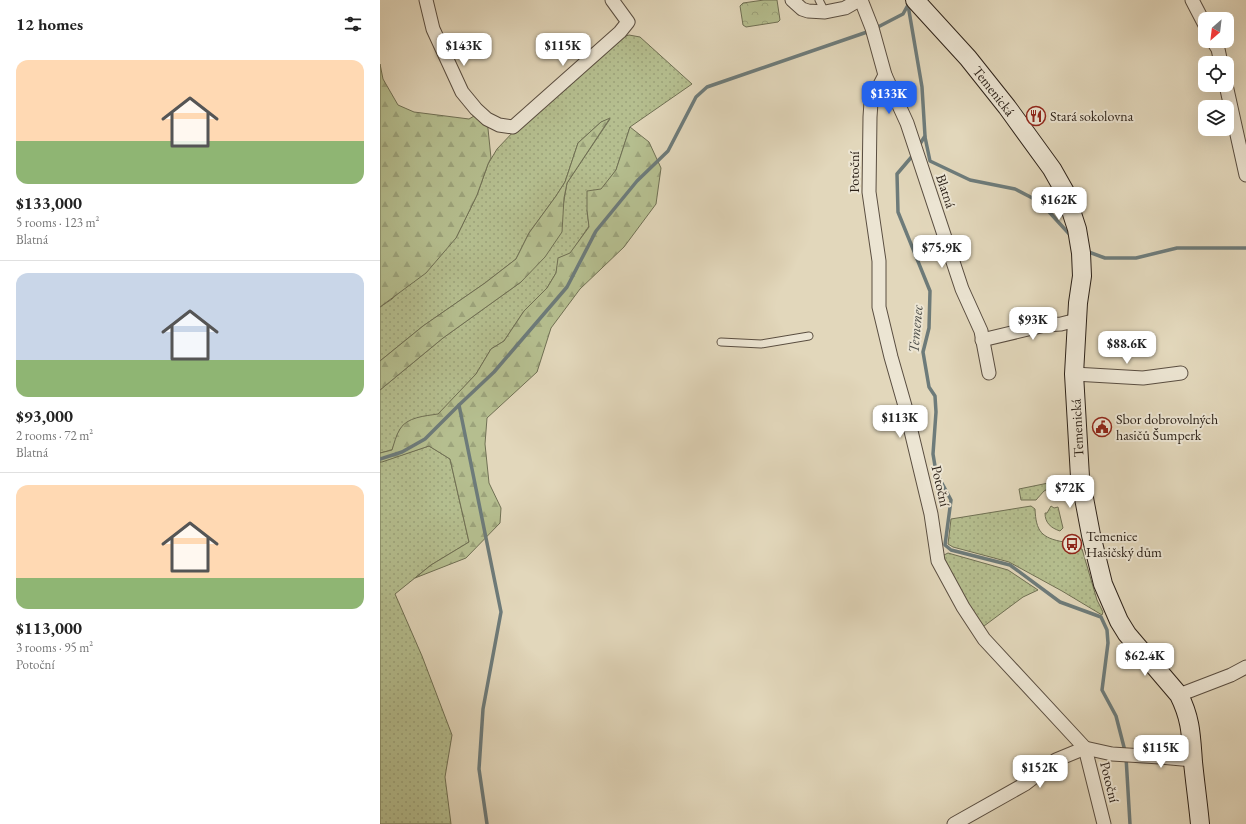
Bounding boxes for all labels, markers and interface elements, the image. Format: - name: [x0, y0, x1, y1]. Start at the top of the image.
- north arrow: [1198, 12, 1234, 48]
- map controls: [1198, 12, 1234, 136]
- text: 12 homes: [16, 13, 83, 35]
- icon: filters: [342, 13, 364, 35]
- pin: $143K: [436, 33, 492, 67]
- pin: $115K: [535, 33, 591, 67]
- text: $143K: [446, 37, 482, 54]
- text: $115K: [545, 37, 581, 54]
- button: locate: [1198, 56, 1234, 92]
- street label: Temenická: [969, 62, 1019, 120]
- pin: $133K: [861, 81, 917, 115]
- text: $133K: [871, 85, 907, 102]
- icon: home: [154, 86, 226, 158]
- button: layers: [1198, 100, 1234, 136]
- restaurant icon: Stará sokolovna: [1025, 105, 1047, 127]
- place label: Stará sokolovna: [1050, 107, 1134, 125]
- street label: Potoční: [845, 151, 863, 193]
- street label: Blatná: [932, 172, 960, 211]
- pin: $162K: [1031, 187, 1087, 221]
- text: $162K: [1041, 191, 1077, 208]
- text: $133,000: [16, 192, 82, 214]
- text: 5 rooms · 123 m²: [16, 214, 100, 231]
- text: Blatná: [16, 231, 48, 248]
- pin: $75.9K: [909, 235, 975, 269]
- text: $75.9K: [922, 239, 962, 256]
- icon: home: [154, 299, 226, 371]
- water label: Temenec: [903, 304, 927, 354]
- pin: $93K: [1009, 307, 1057, 341]
- text: $93K: [1018, 311, 1048, 328]
- pin: $88.6K: [1094, 331, 1160, 365]
- text: $88.6K: [1107, 335, 1147, 352]
- street label: Temenická: [1066, 398, 1088, 458]
- text: $93,000: [16, 405, 73, 427]
- pin: $113K: [872, 405, 928, 439]
- text: $113K: [882, 409, 918, 426]
- place label: Sbor dobrovolných hasičů Šumperk: [1116, 410, 1218, 444]
- public building icon: Sbor dobrovolných hasičů Šumperk: [1091, 416, 1113, 438]
- text: 2 rooms · 72 m²: [16, 427, 93, 444]
- text: Blatná: [16, 444, 48, 461]
- street label: Potoční: [928, 464, 955, 509]
- pin: $72K: [1046, 475, 1094, 509]
- text: $72K: [1055, 479, 1085, 496]
- icon: home: [154, 511, 226, 583]
- place label: Temenice Hasičský dům: [1086, 527, 1162, 561]
- bus stop icon: Temenice Hasičský dům: [1061, 533, 1083, 555]
- text: $113,000: [16, 617, 82, 639]
- text: 3 rooms · 95 m²: [16, 639, 93, 656]
- pin: $62.4K: [1112, 643, 1178, 677]
- text: $62.4K: [1125, 647, 1165, 664]
- text: Potoční: [16, 656, 55, 673]
- pin: $115K: [1133, 735, 1189, 769]
- text: $115K: [1143, 739, 1179, 756]
- pin: $152K: [1012, 755, 1068, 789]
- text: $152K: [1022, 759, 1058, 776]
- street label: Potoční: [1096, 760, 1124, 805]

